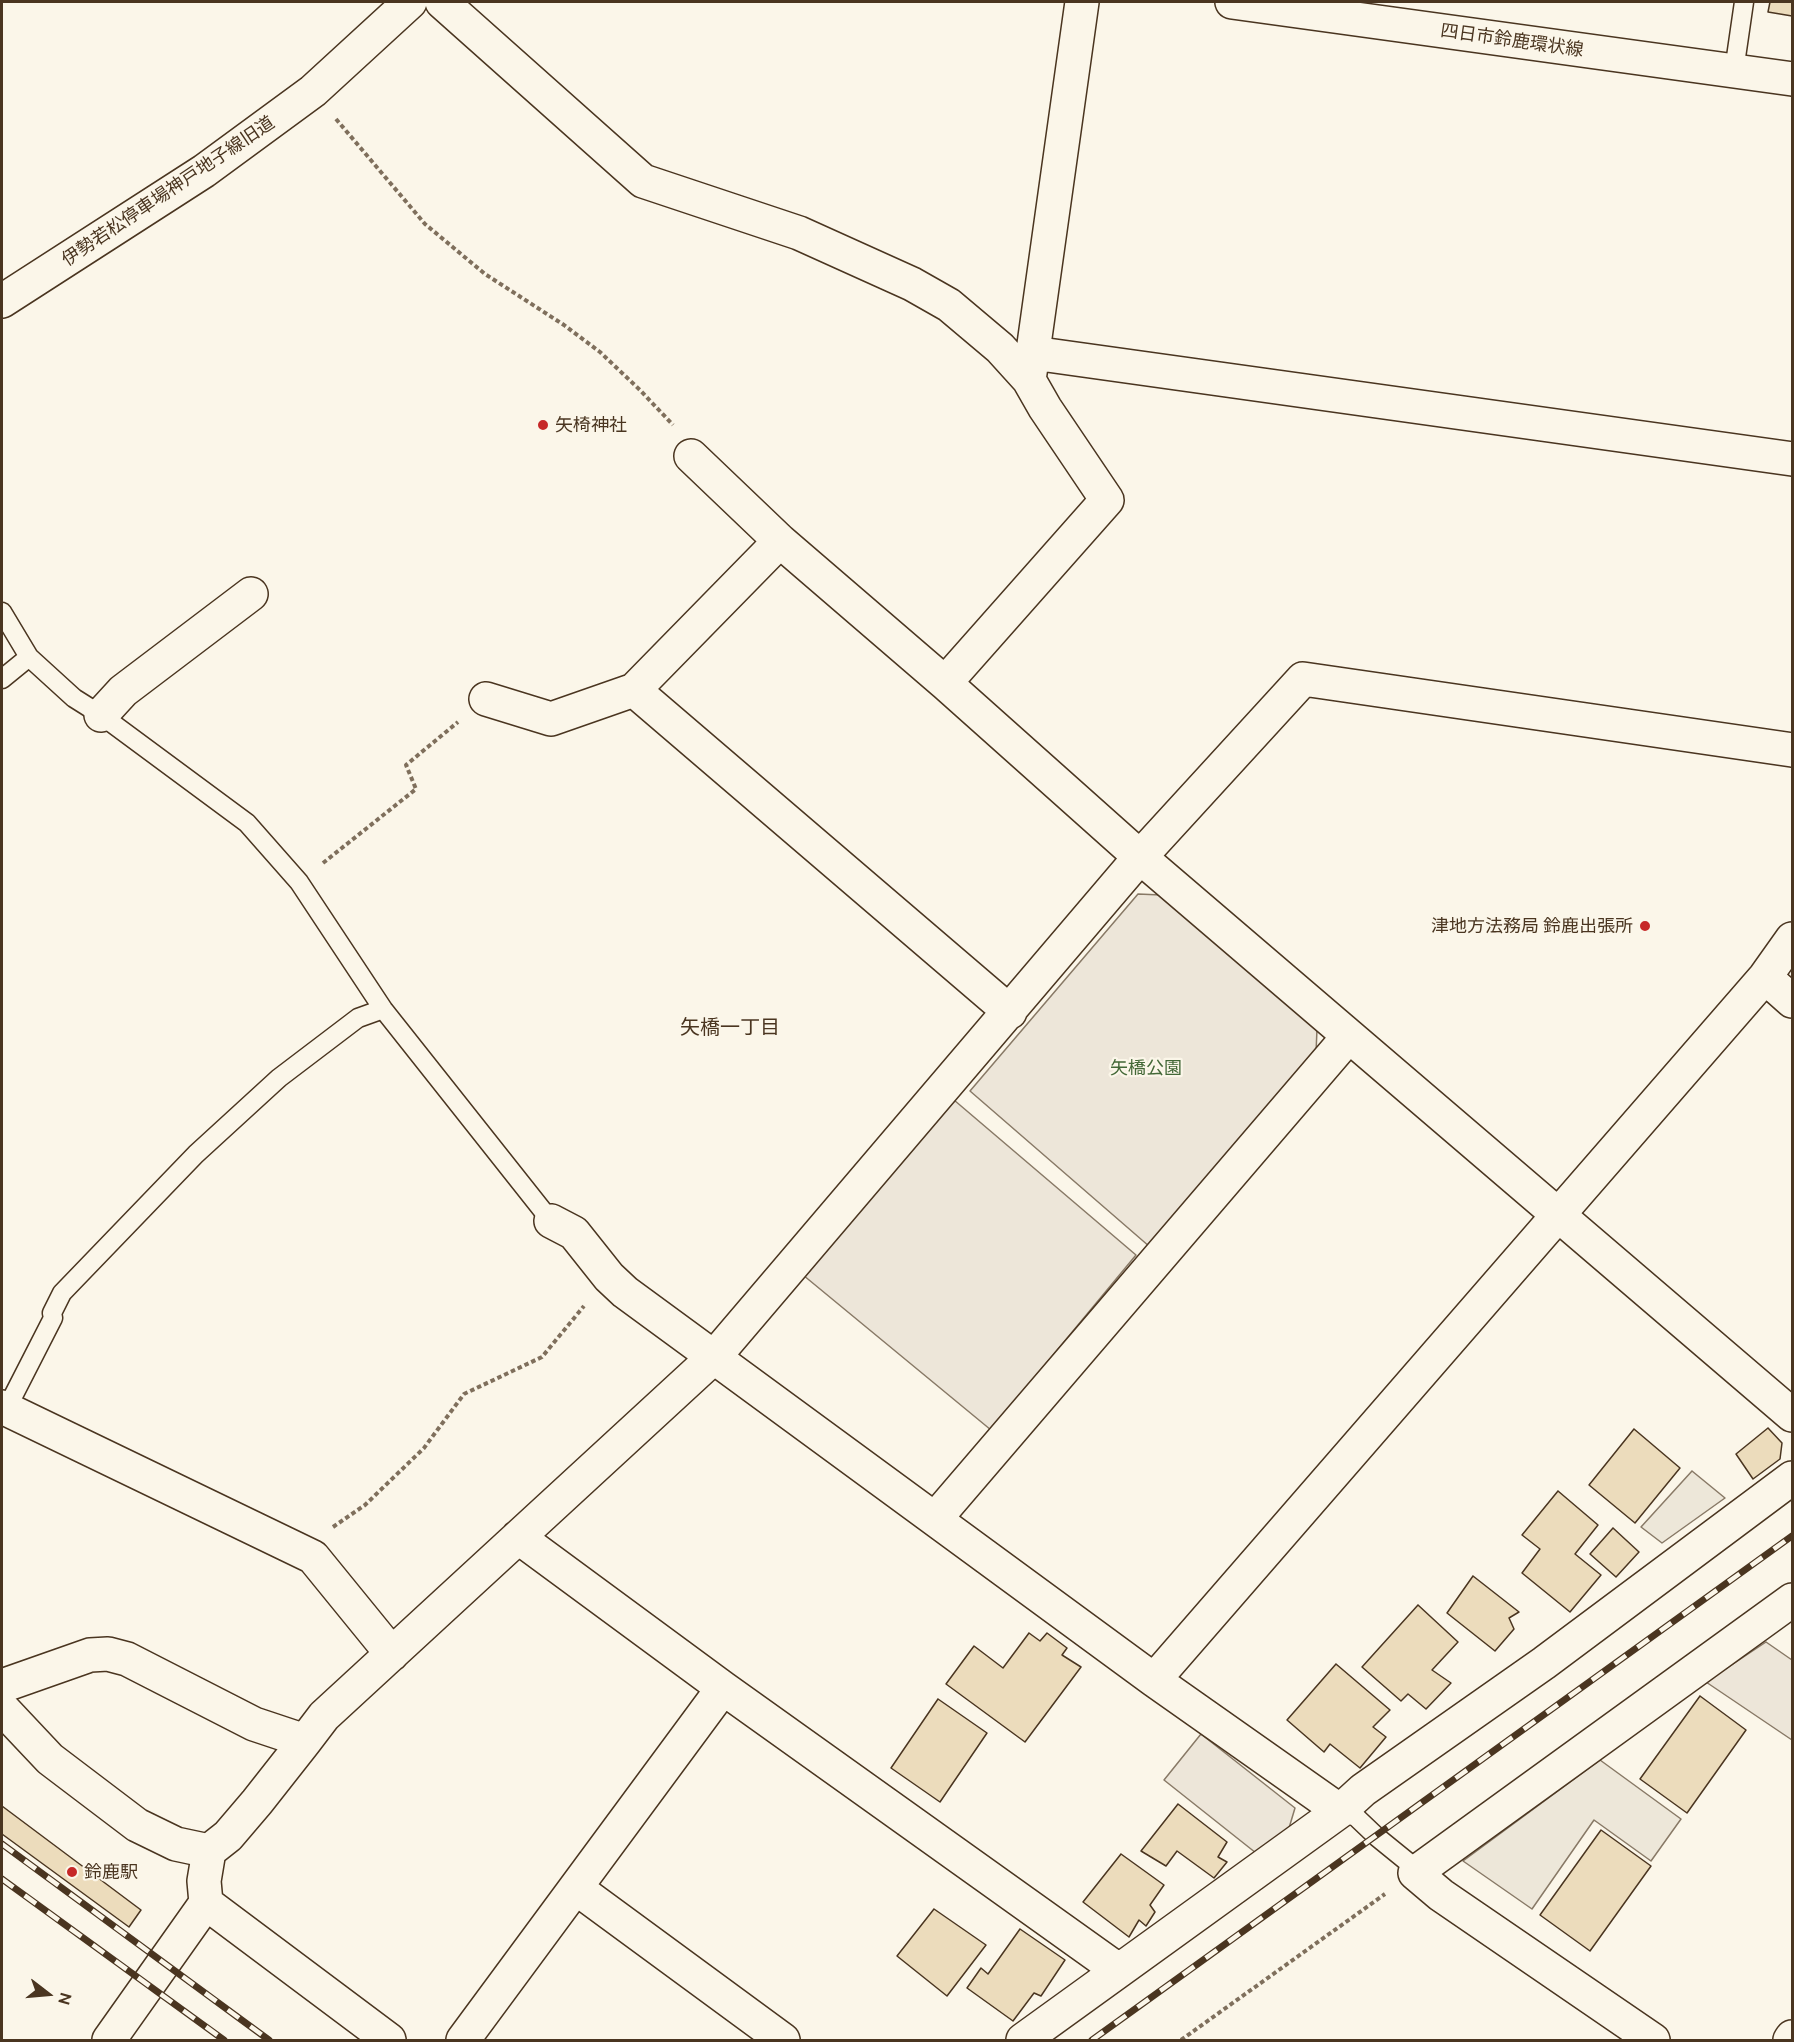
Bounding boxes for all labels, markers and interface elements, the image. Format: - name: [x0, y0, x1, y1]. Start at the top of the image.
- street label: 四日市鈴鹿環状線: [1439, 19, 1585, 61]
- street label: 伊勢若松停車場神戸地子線旧道: [58, 112, 278, 270]
- place label: 矢椅神社: [555, 414, 627, 436]
- marker: 矢椅神社: [536, 418, 550, 432]
- place label: 津地方法務局 鈴鹿出張所: [1431, 915, 1633, 937]
- marker: 津地方法務局 鈴鹿出張所: [1638, 919, 1652, 933]
- district label: 矢橋一丁目: [680, 1015, 780, 1039]
- park label: 矢橋公園: [1110, 1057, 1182, 1079]
- place label: 鈴鹿駅: [84, 1861, 138, 1883]
- marker: 鈴鹿駅: [65, 1865, 79, 1879]
- north arrow: [18, 1964, 78, 2024]
- text: N: [55, 1991, 76, 2007]

